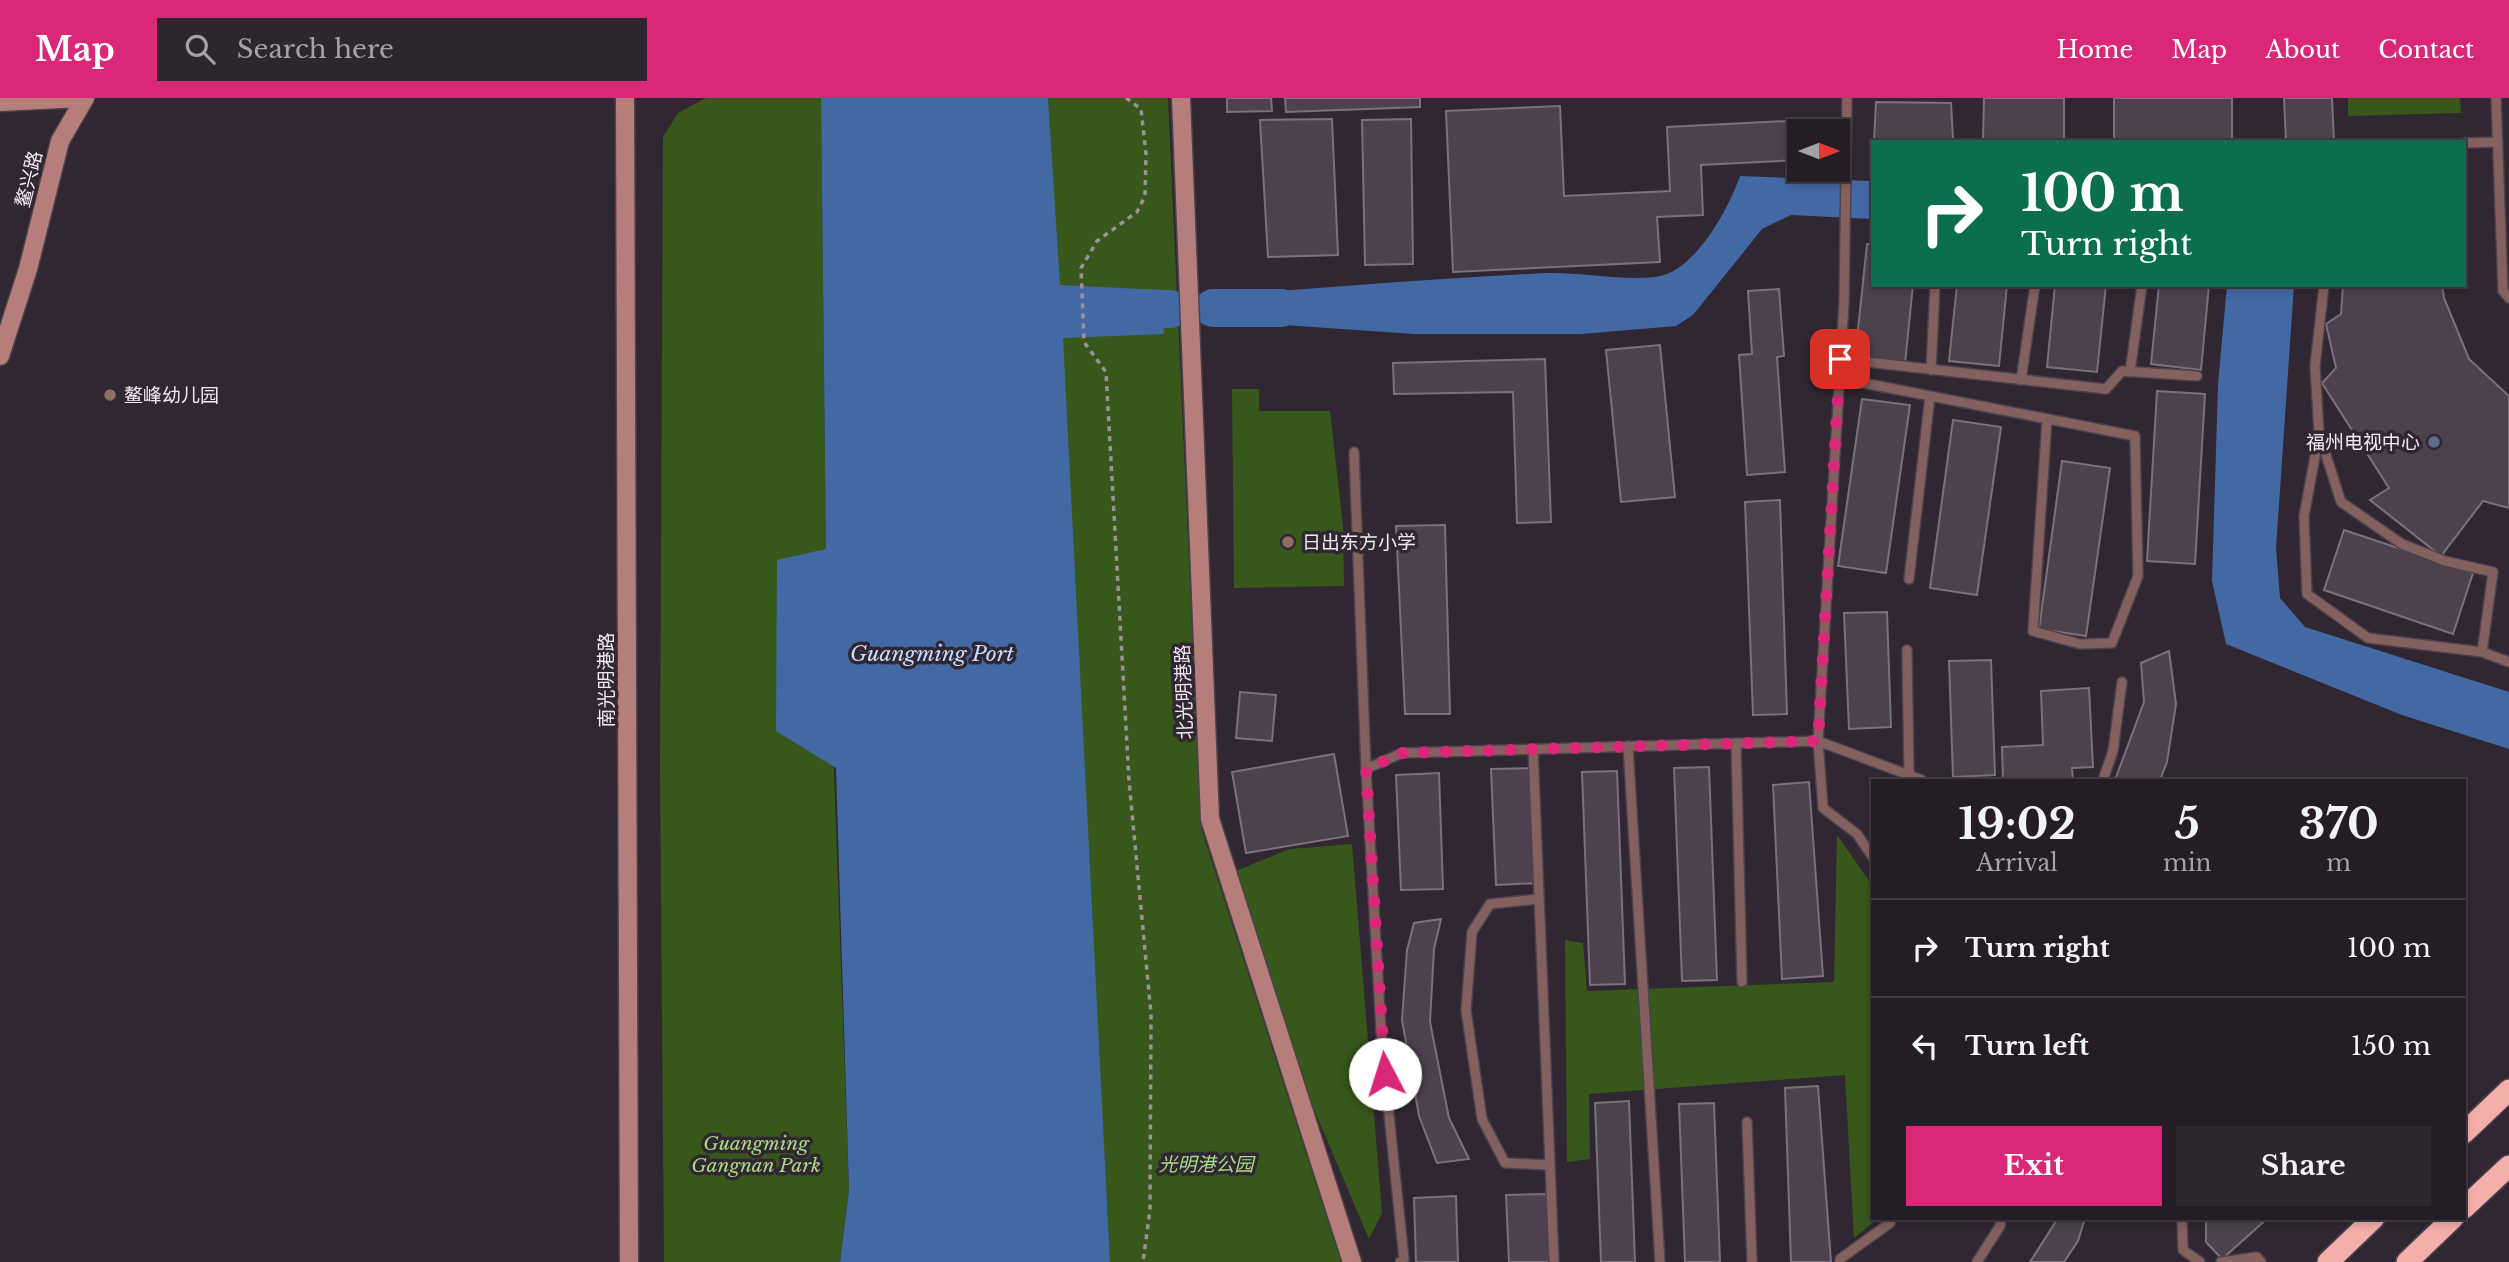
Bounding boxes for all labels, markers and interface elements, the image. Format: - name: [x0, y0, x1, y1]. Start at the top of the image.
- search box: [157, 18, 647, 81]
- text: Map: [35, 29, 115, 70]
- icon: search: [181, 30, 219, 68]
- text: Search here: [237, 33, 394, 65]
- text: Home: [2057, 35, 2133, 64]
- text: Map: [2171, 35, 2227, 64]
- text: About: [2265, 35, 2340, 64]
- text: Contact: [2378, 35, 2474, 64]
- north arrow: [1787, 119, 1850, 182]
- map controls: [1787, 119, 1850, 182]
- street label: 鳌兴路: [11, 149, 47, 209]
- text: 100 m: [2021, 163, 2184, 224]
- icon: right: [1906, 168, 1997, 259]
- text: Turn right: [2021, 224, 2192, 264]
- pin: [1810, 329, 1870, 389]
- icon: arrive: [1821, 340, 1859, 378]
- place label: 鳌峰幼儿园: [124, 384, 219, 407]
- marker: 鳌峰幼儿园: [102, 387, 118, 403]
- place label: 福州电视中心: [2306, 431, 2420, 454]
- marker: 福州电视中心: [2426, 434, 2442, 450]
- place label: 日出东方小学: [1302, 531, 1416, 554]
- marker: 日出东方小学: [1280, 534, 1296, 550]
- street label: 南光明港路: [595, 632, 618, 728]
- water label: Guangming Port: [850, 641, 1014, 667]
- street label: 北光明港路: [1171, 644, 1197, 740]
- text: 19:02: [1958, 798, 2076, 850]
- text: 5: [2175, 798, 2200, 850]
- text: 370: [2299, 798, 2379, 850]
- text: Arrival: [1976, 849, 2058, 877]
- text: min: [2163, 849, 2211, 877]
- text: m: [2326, 849, 2351, 877]
- icon: right: [1906, 929, 1944, 967]
- text: Turn right: [1965, 932, 2110, 964]
- text: 100 m: [2347, 932, 2431, 964]
- icon: left: [1906, 1027, 1944, 1065]
- text: Turn left: [1965, 1030, 2089, 1062]
- text: 150 m: [2351, 1030, 2431, 1062]
- position arrow: [1348, 1037, 1422, 1111]
- button: Exit: [1906, 1126, 2162, 1206]
- button: Share: [2176, 1126, 2431, 1206]
- park label: Guangming Gangnan Park: [691, 1132, 821, 1177]
- park label: 光明港公园: [1158, 1153, 1256, 1176]

